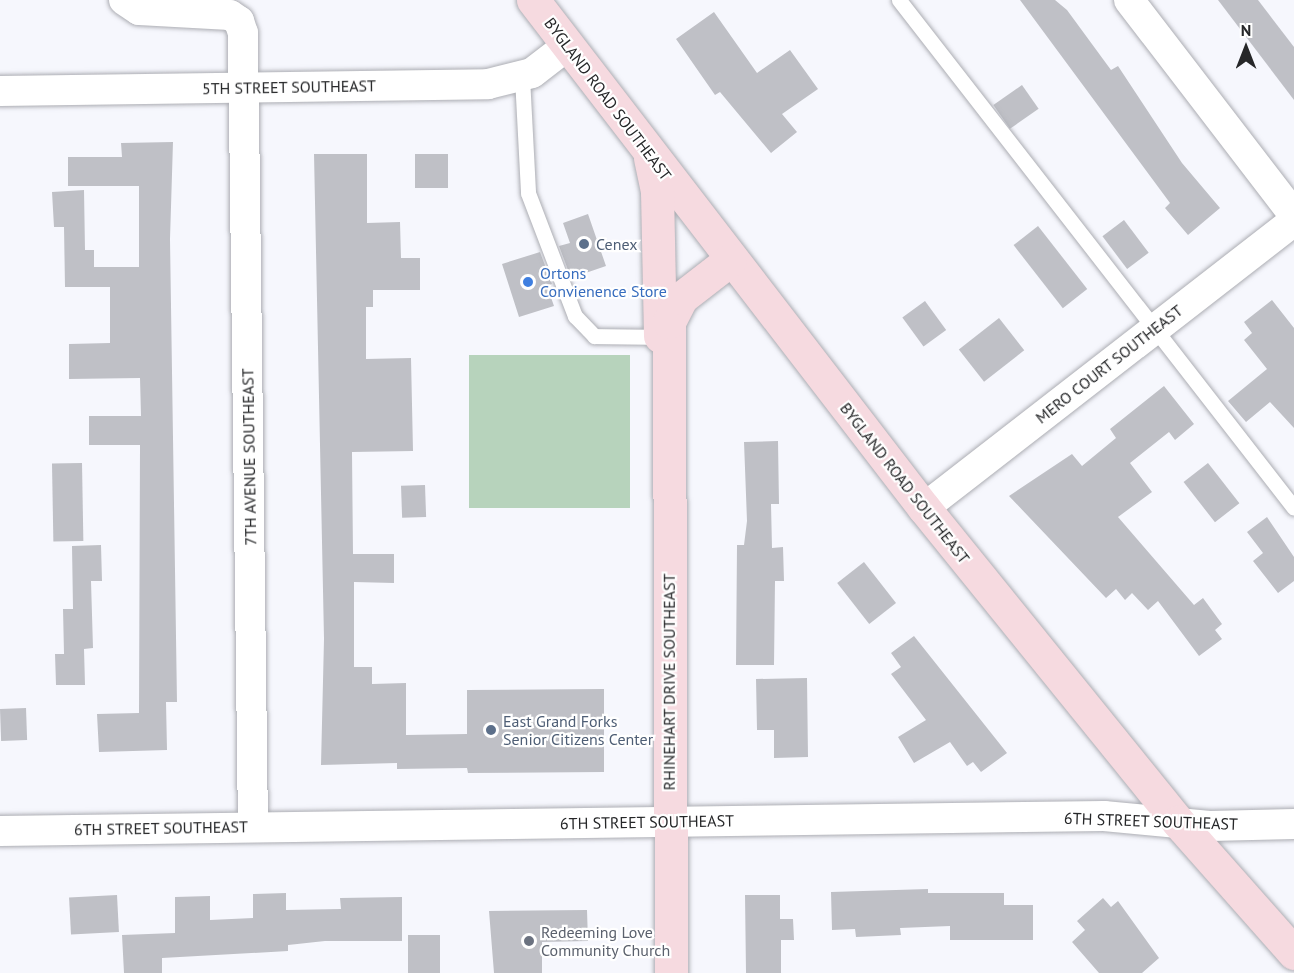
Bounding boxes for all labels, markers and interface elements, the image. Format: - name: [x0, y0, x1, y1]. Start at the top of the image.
- street label: BYGLAND ROAD SOUTHEAST: [540, 14, 676, 184]
- north arrow: [1216, 18, 1276, 78]
- text: N: [1241, 20, 1251, 40]
- street label: 5TH STREET SOUTHEAST: [202, 76, 376, 98]
- place label: Cenex: [596, 234, 637, 254]
- marker: Cenex: [577, 237, 591, 251]
- place label: Ortons Convienence Store: [540, 263, 667, 301]
- marker: Ortons Convienence Store: [521, 275, 535, 289]
- street label: MERO COURT SOUTHEAST: [1031, 300, 1187, 428]
- street label: 7TH AVENUE SOUTHEAST: [238, 368, 260, 546]
- street label: BYGLAND ROAD SOUTHEAST: [836, 399, 974, 567]
- street label: RHINEHART DRIVE SOUTHEAST: [659, 573, 679, 791]
- place label: East Grand Forks Senior Citizens Center: [503, 711, 653, 749]
- marker: East Grand Forks Senior Citizens Center: [484, 723, 498, 737]
- street label: 6TH STREET SOUTHEAST: [1063, 808, 1239, 834]
- street label: 6TH STREET SOUTHEAST: [560, 811, 734, 833]
- street label: 6TH STREET SOUTHEAST: [74, 817, 248, 839]
- place label: Redeeming Love Community Church: [541, 922, 671, 960]
- marker: Redeeming Love Community Church: [522, 934, 536, 948]

